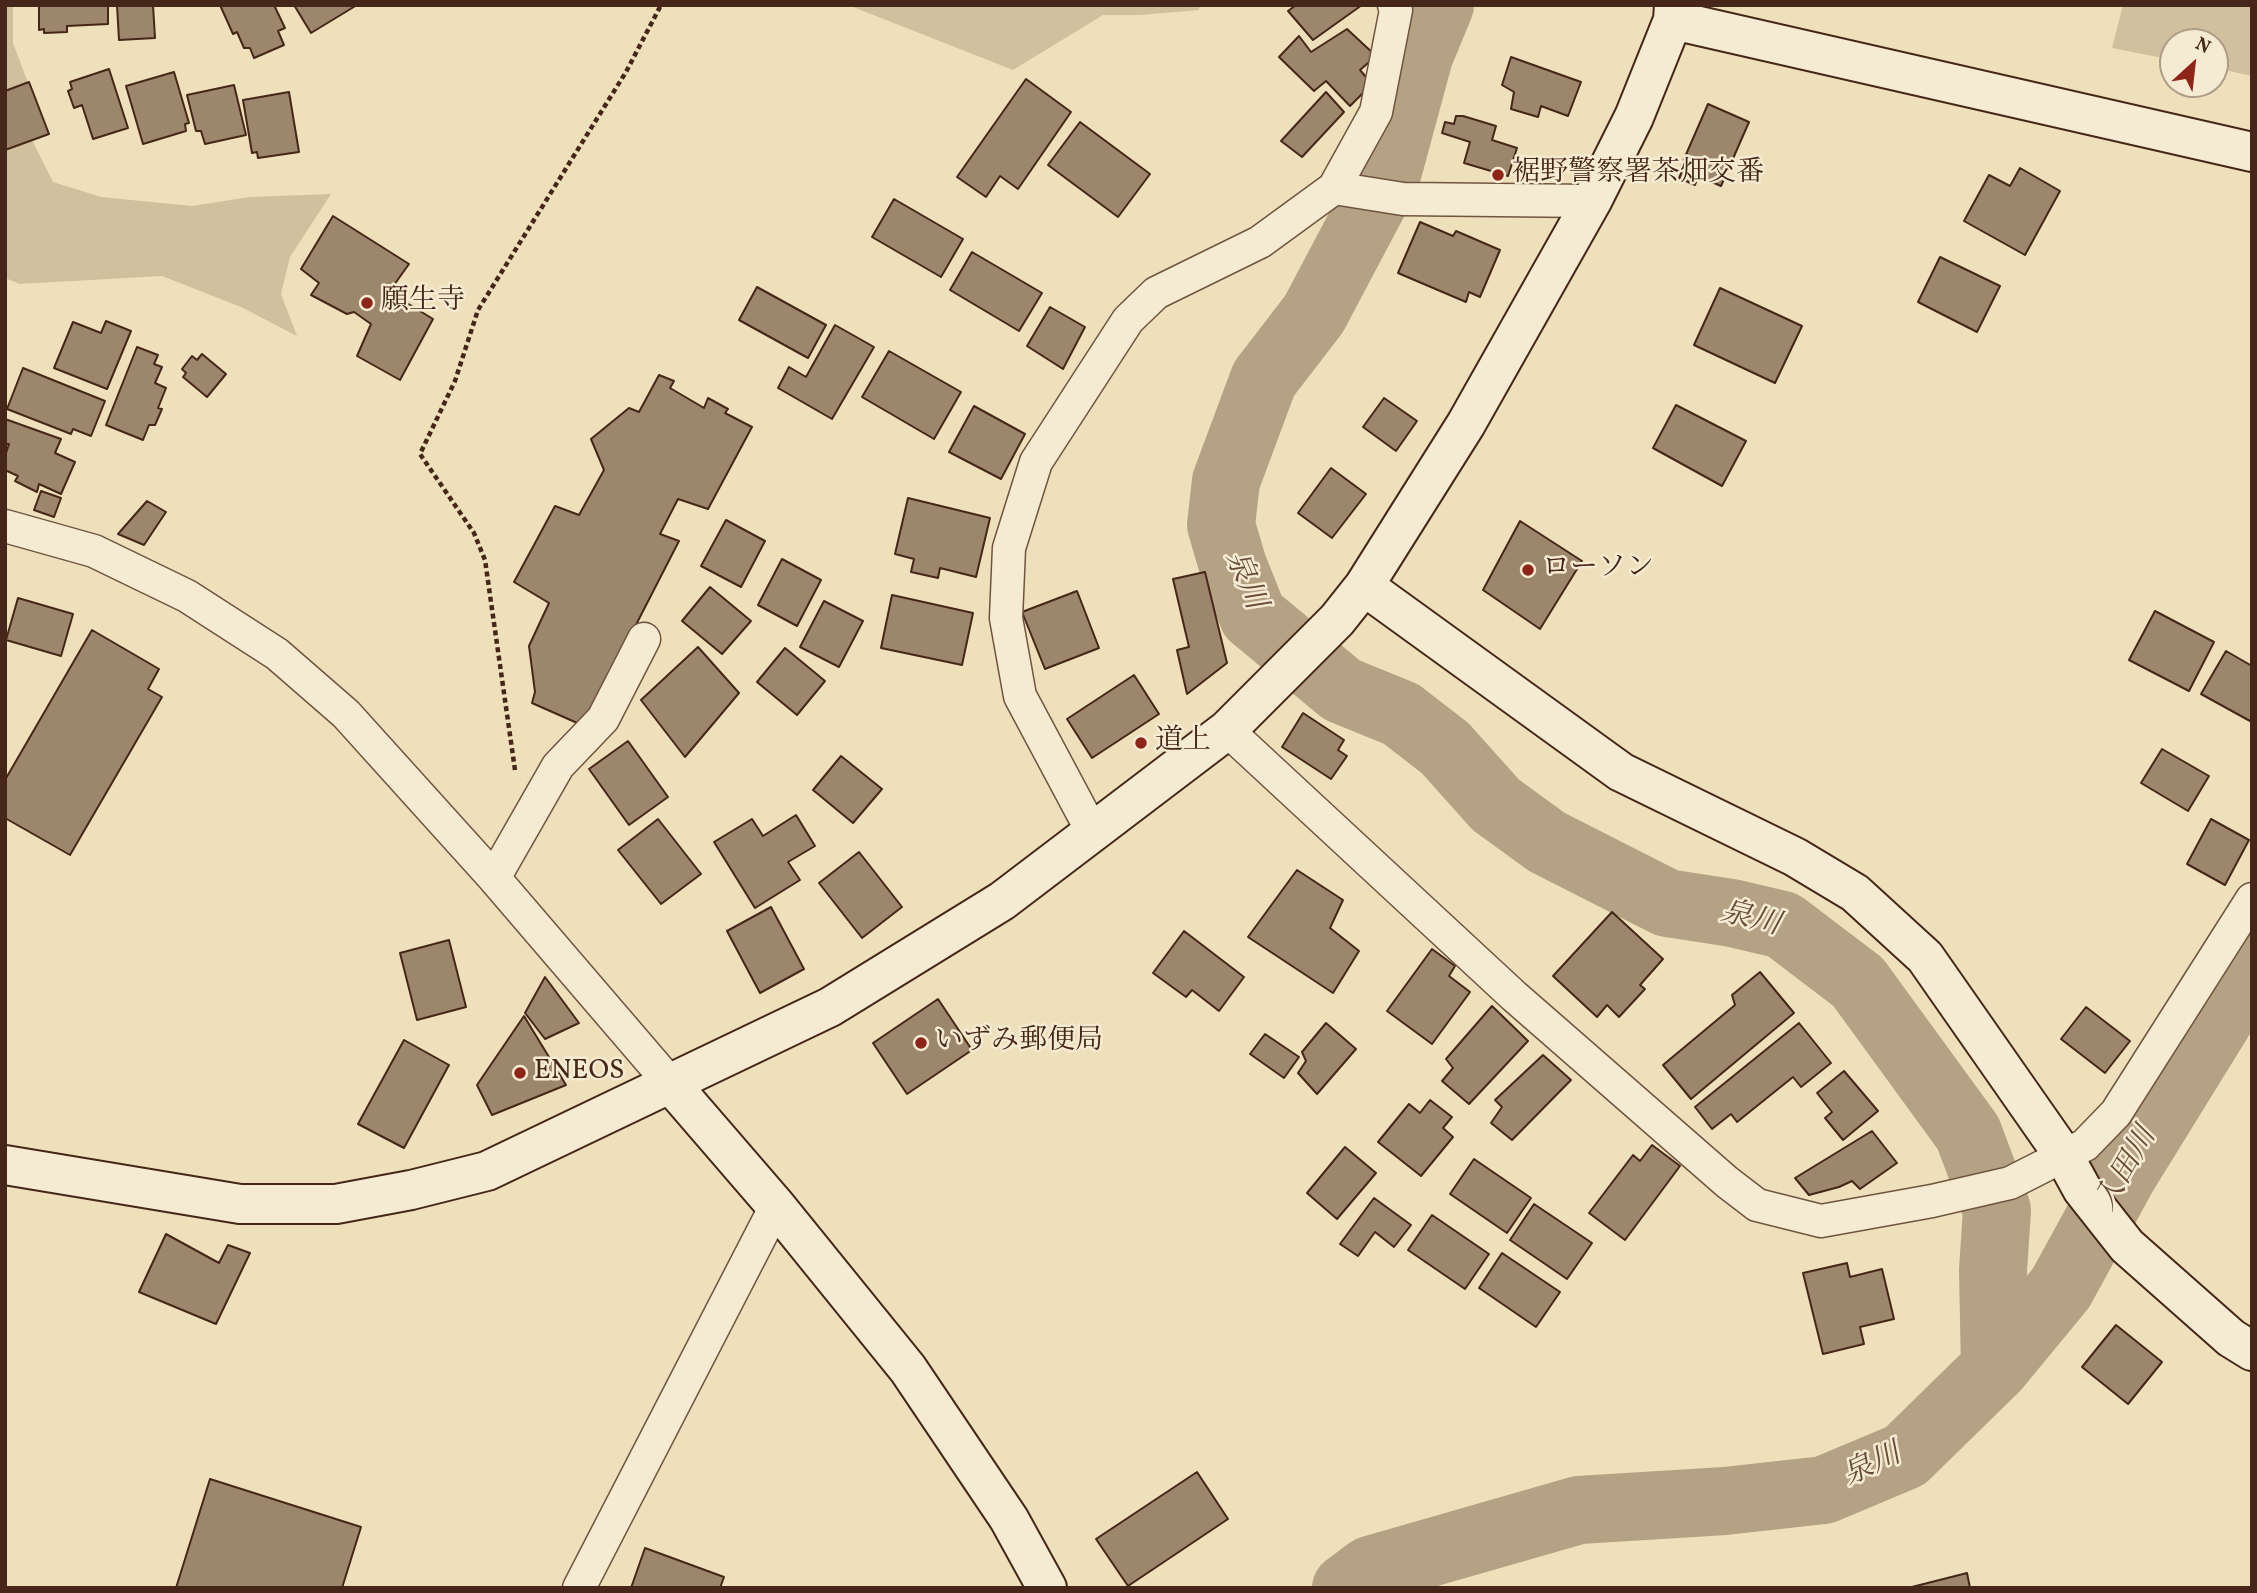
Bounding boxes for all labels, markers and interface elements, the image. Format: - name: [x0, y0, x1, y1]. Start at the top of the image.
- north arrow: [2159, 28, 2229, 98]
- text: N: [2191, 31, 2215, 61]
- place label: 裾野警察署茶畑交番: [1512, 158, 1764, 192]
- marker: 裾野警察署茶畑交番: [1490, 167, 1506, 183]
- place label: 願生寺: [381, 286, 465, 320]
- marker: 願生寺: [359, 295, 375, 311]
- water label: 泉川: [1215, 546, 1271, 616]
- place label: ローソン: [1542, 553, 1654, 587]
- marker: ローソン: [1520, 562, 1536, 578]
- place label: 道上: [1155, 726, 1211, 760]
- marker: 道上: [1133, 735, 1149, 751]
- water label: 泉川: [1717, 896, 1783, 946]
- place label: いずみ郵便局: [935, 1026, 1103, 1060]
- marker: いずみ郵便局: [913, 1035, 929, 1051]
- place label: ENEOS: [534, 1056, 624, 1090]
- marker: ENEOS: [512, 1065, 528, 1081]
- water label: 入田川: [2090, 1122, 2166, 1218]
- water label: 泉川: [1838, 1438, 1908, 1496]

